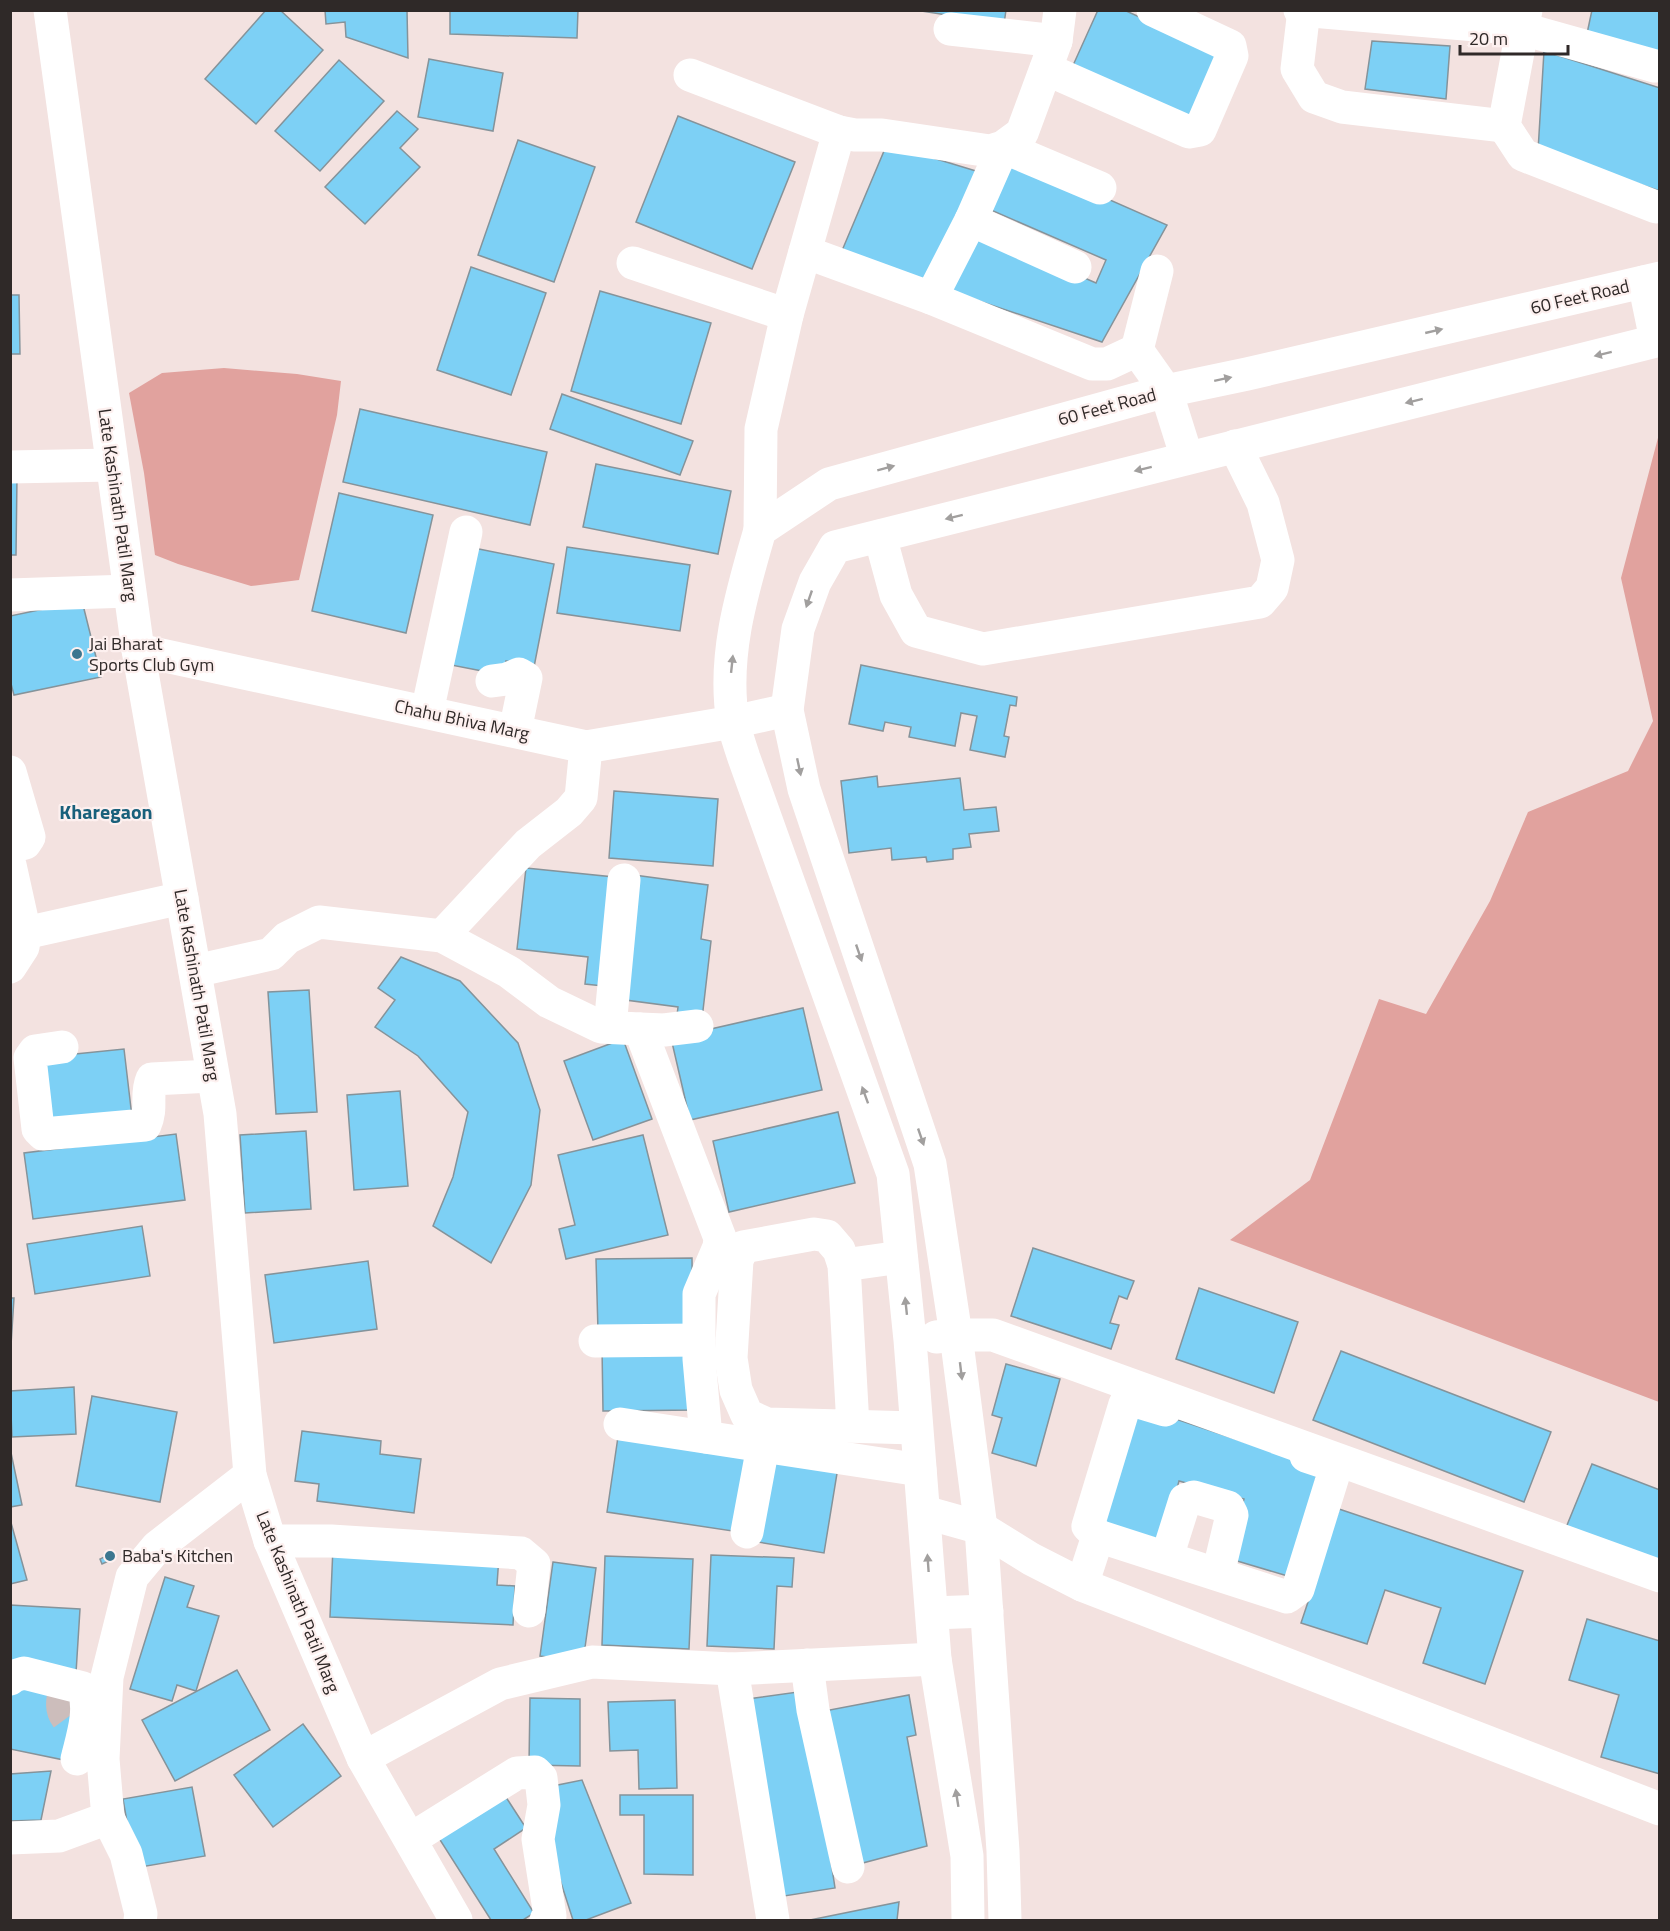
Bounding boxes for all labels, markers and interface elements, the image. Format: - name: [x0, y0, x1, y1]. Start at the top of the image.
- scale bar: [1460, 18, 1568, 56]
- text: 20 m: [1469, 25, 1508, 52]
- street label: 60 Feet Road: [1528, 272, 1632, 321]
- one-way arrow: [1425, 326, 1444, 335]
- one-way arrow: [1594, 349, 1612, 359]
- one-way arrow: [1214, 374, 1233, 383]
- street label: 60 Feet Road: [1055, 380, 1159, 433]
- one-way arrow: [1404, 397, 1423, 407]
- street label: Late Kashinath Patil Marg: [92, 407, 145, 603]
- one-way arrow: [877, 463, 895, 472]
- one-way arrow: [1134, 465, 1152, 475]
- one-way arrow: [945, 513, 963, 522]
- one-way arrow: [803, 590, 813, 608]
- place label: Jai Bharat Sports Club Gym: [89, 630, 214, 678]
- marker: Jai Bharat Sports Club Gym: [70, 647, 84, 661]
- one-way arrow: [727, 655, 736, 674]
- street label: Chahu Bhiva Marg: [392, 692, 532, 747]
- one-way arrow: [795, 758, 804, 777]
- district label: Kharegaon: [59, 796, 153, 827]
- street label: Late Kashinath Patil Marg: [167, 887, 228, 1083]
- one-way arrow: [855, 944, 864, 962]
- one-way arrow: [859, 1086, 869, 1104]
- one-way arrow: [917, 1128, 927, 1146]
- one-way arrow: [901, 1296, 911, 1315]
- one-way arrow: [956, 1361, 965, 1380]
- street label: Late Kashinath Patil Marg: [250, 1507, 347, 1697]
- place label: Baba's Kitchen: [122, 1542, 233, 1569]
- marker: Baba's Kitchen: [103, 1549, 117, 1563]
- one-way arrow: [923, 1553, 932, 1572]
- one-way arrow: [953, 1788, 962, 1807]

